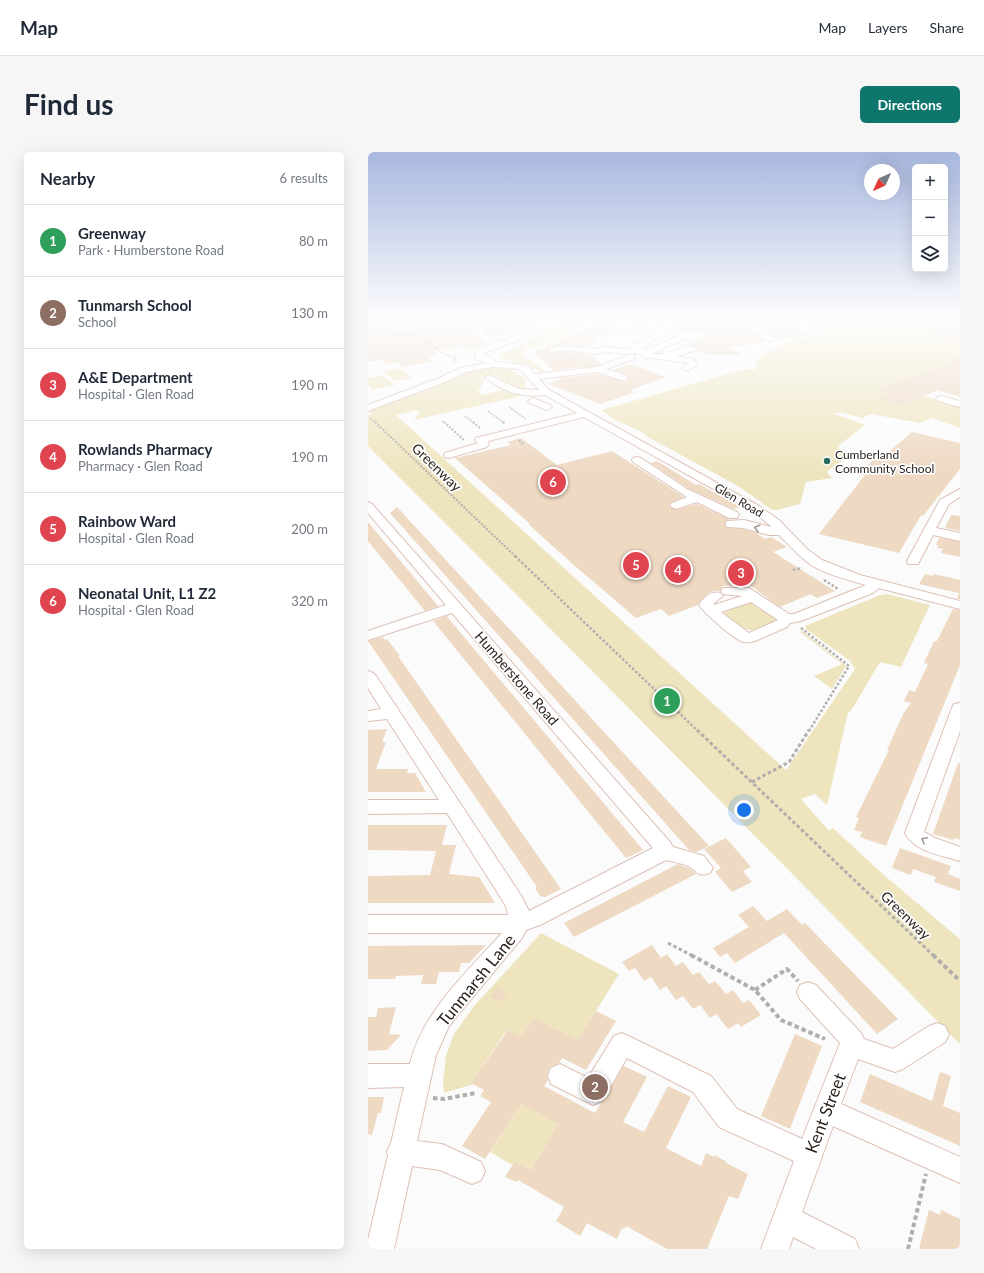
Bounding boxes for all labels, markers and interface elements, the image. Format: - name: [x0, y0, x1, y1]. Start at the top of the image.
- text: Map: [20, 16, 58, 39]
- text: Map: [818, 19, 846, 36]
- text: Layers: [868, 19, 908, 36]
- text: Share: [930, 19, 964, 36]
- button: Directions: [860, 86, 960, 123]
- text: Find us: [24, 87, 114, 121]
- north arrow: [864, 164, 900, 200]
- map controls: [912, 164, 948, 272]
- button: +: [912, 164, 948, 200]
- text: Nearby: [40, 168, 95, 189]
- text: 6 results: [280, 170, 328, 186]
- button: −: [912, 200, 948, 236]
- text: Greenway: [78, 224, 146, 242]
- text: 1: [49, 233, 57, 249]
- text: 80 m: [299, 233, 328, 249]
- button: layers: [912, 236, 948, 272]
- text: Park · Humberstone Road: [78, 242, 224, 258]
- text: Tunmarsh School: [78, 296, 192, 314]
- text: 2: [49, 305, 57, 321]
- text: 130 m: [291, 305, 328, 321]
- text: School: [78, 314, 116, 330]
- text: A&E Department: [78, 368, 193, 386]
- text: 3: [49, 377, 57, 393]
- text: 190 m: [291, 377, 328, 393]
- text: Hospital · Glen Road: [78, 386, 194, 402]
- street label: Greenway: [409, 439, 466, 495]
- text: Rowlands Pharmacy: [78, 440, 212, 458]
- place label: Cumberland Community School: [835, 447, 934, 476]
- text: 4: [49, 449, 57, 465]
- text: 190 m: [291, 449, 328, 465]
- marker: Cumberland Community School: [822, 456, 832, 466]
- text: Pharmacy · Glen Road: [78, 458, 203, 474]
- pin: 6: [540, 467, 566, 497]
- street label: Glen Road: [712, 480, 766, 520]
- text: Rainbow Ward: [78, 512, 176, 530]
- text: 5: [49, 521, 57, 537]
- text: 200 m: [291, 521, 328, 537]
- one-way arrow: [754, 524, 761, 533]
- text: Hospital · Glen Road: [78, 530, 194, 546]
- pin: 5: [623, 550, 649, 580]
- pin: 4: [665, 555, 691, 585]
- pin: 3: [728, 558, 754, 588]
- text: Neonatal Unit, L1 Z2: [78, 584, 216, 602]
- text: 6: [49, 593, 57, 609]
- text: 320 m: [291, 593, 328, 609]
- text: Hospital · Glen Road: [78, 602, 194, 618]
- street label: Humberstone Road: [472, 628, 562, 728]
- pin: 1: [654, 686, 680, 716]
- your location: [734, 800, 754, 820]
- one-way arrow: [920, 837, 928, 845]
- street label: Greenway: [878, 887, 935, 943]
- street label: Tunmarsh Lane: [432, 930, 520, 1030]
- street label: Kent Street: [800, 1070, 850, 1156]
- pin: 2: [582, 1072, 608, 1102]

